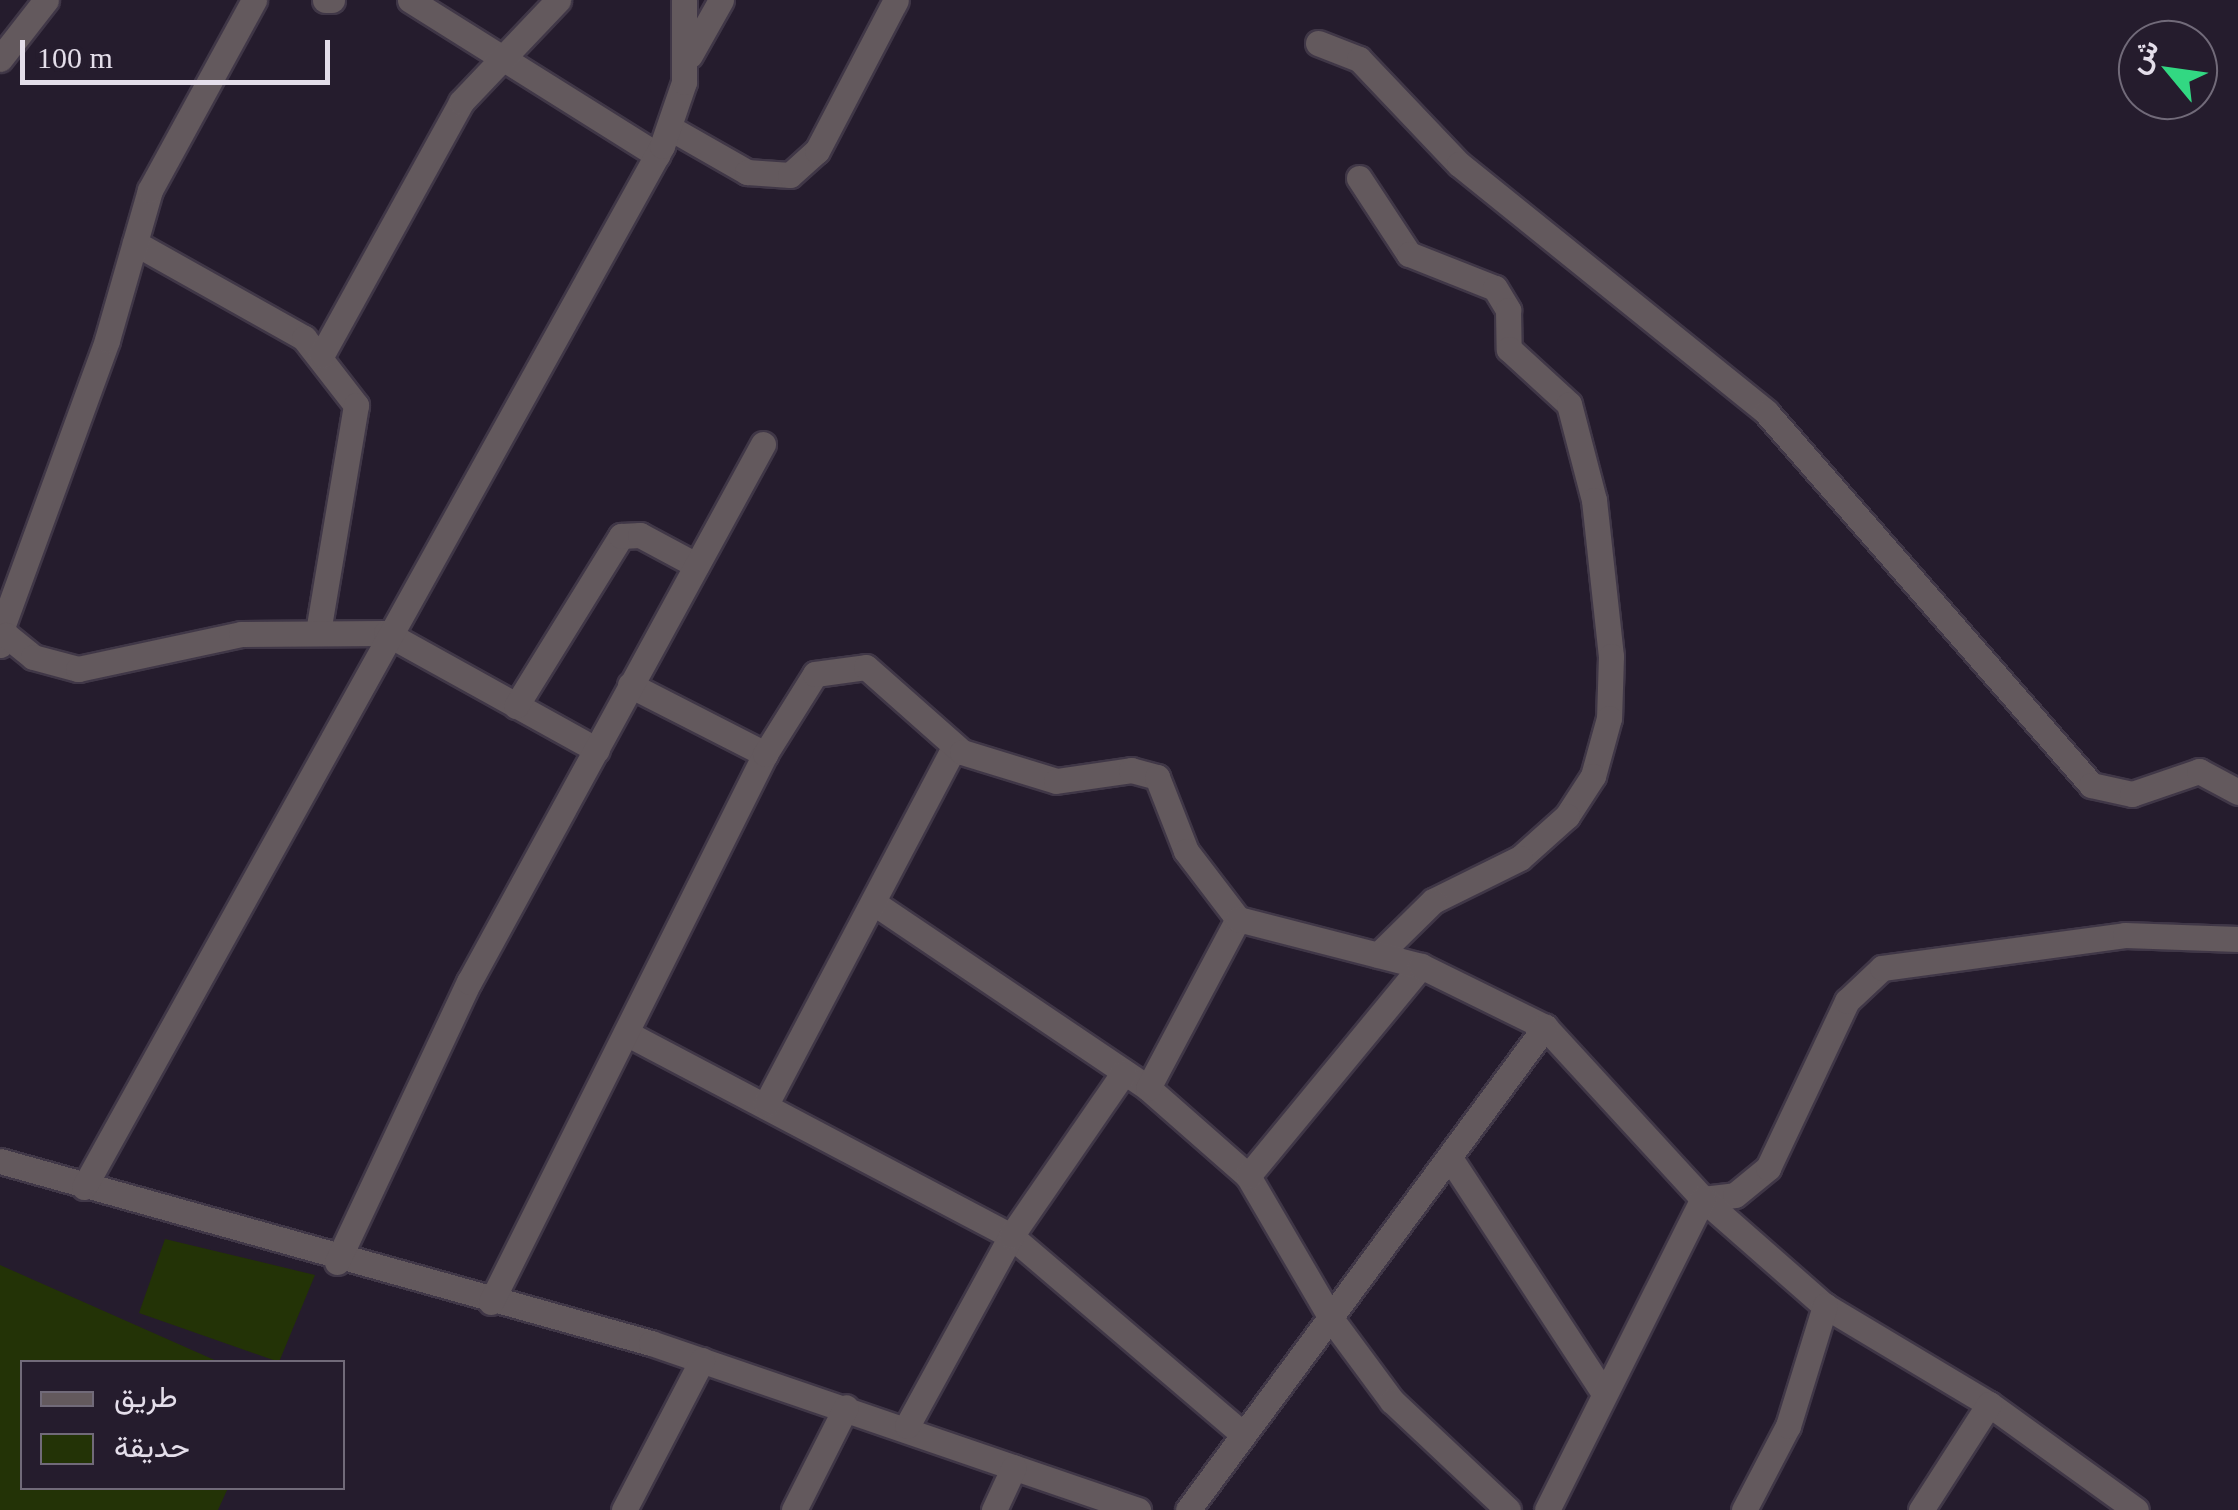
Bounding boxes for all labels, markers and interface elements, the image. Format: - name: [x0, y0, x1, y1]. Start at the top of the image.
- scale bar: [25, 20, 335, 82]
- north arrow: [2118, 20, 2218, 120]
- text: ش: [2121, 34, 2165, 78]
- text: 100 m: [37, 41, 113, 74]
- legend: [20, 1360, 345, 1490]
- text: طريق: [114, 1380, 178, 1413]
- text: حديقة: [114, 1430, 190, 1463]

